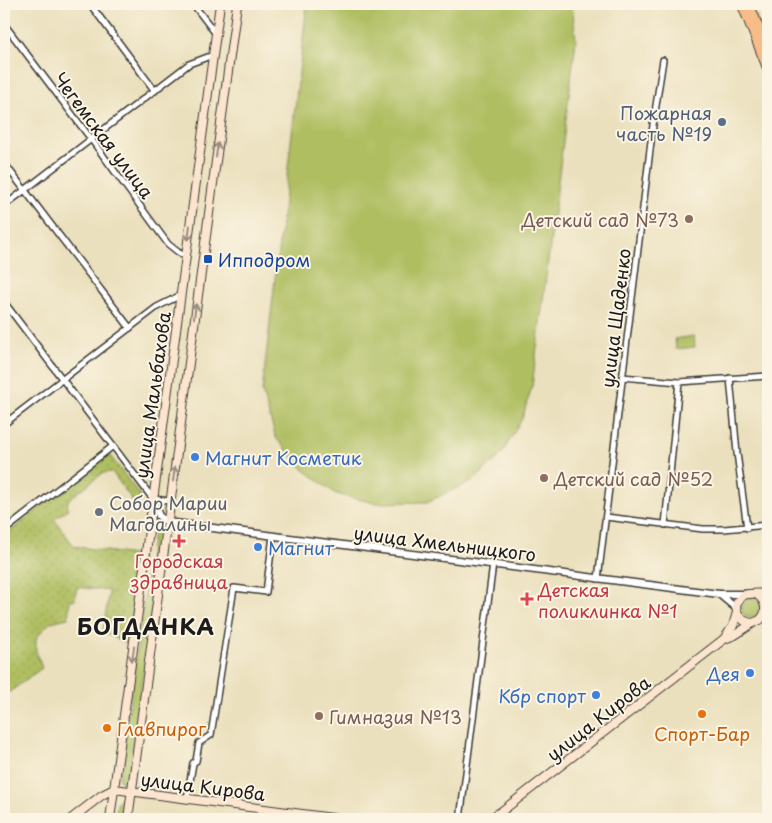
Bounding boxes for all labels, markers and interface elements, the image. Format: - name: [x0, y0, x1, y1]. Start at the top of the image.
- street label: Чегемская улица: [47, 66, 161, 205]
- place label: Пожарная часть №19: [616, 99, 712, 147]
- marker: Пожарная часть №19: [716, 116, 728, 128]
- one-way arrow: [213, 142, 223, 158]
- place label: Детский сад №73: [521, 206, 679, 233]
- marker: Детский сад №73: [683, 213, 695, 225]
- one-way arrow: [184, 224, 194, 240]
- place label: Ипподром: [218, 246, 310, 273]
- street label: улица Щаденко: [593, 247, 637, 389]
- marker: Ипподром: [202, 253, 214, 265]
- one-way arrow: [191, 303, 201, 319]
- street label: улица Мальбахова: [127, 309, 177, 480]
- place label: Магнит Косметик: [205, 444, 362, 471]
- marker: Магнит Косметик: [189, 451, 201, 463]
- place label: Детский сад №52: [553, 465, 713, 492]
- one-way arrow: [169, 466, 179, 482]
- marker: Детский сад №52: [538, 472, 550, 484]
- place label: Собор Марии Магдалины: [109, 489, 227, 537]
- marker: Собор Марии Магдалины: [93, 506, 105, 518]
- street label: улица Хмельницкого: [352, 518, 538, 568]
- place label: Магнит: [268, 534, 335, 561]
- marker: Городская здравница: [173, 535, 185, 547]
- marker: Магнит: [252, 541, 264, 553]
- place label: Городская здравница: [129, 547, 228, 595]
- place label: Детская поликлинка №1: [537, 576, 677, 624]
- marker: Детская поликлинка №1: [520, 592, 534, 606]
- district label: БОГДАНКА: [77, 609, 215, 642]
- one-way arrow: [128, 646, 138, 662]
- place label: Дея: [706, 660, 740, 687]
- marker: Дея: [744, 667, 756, 679]
- street label: улица Кирова: [540, 668, 656, 767]
- place label: Кбр спорт: [498, 682, 586, 709]
- marker: Кбр спорт: [590, 689, 602, 701]
- place label: Гимназия №13: [329, 703, 462, 730]
- marker: Спорт-Бар: [696, 708, 708, 720]
- marker: Гимназия №13: [313, 710, 325, 722]
- place label: Главпирог: [117, 715, 207, 742]
- place label: Спорт-Бар: [654, 720, 750, 747]
- marker: Главпирог: [101, 722, 113, 734]
- street label: улица Кирова: [139, 765, 268, 807]

